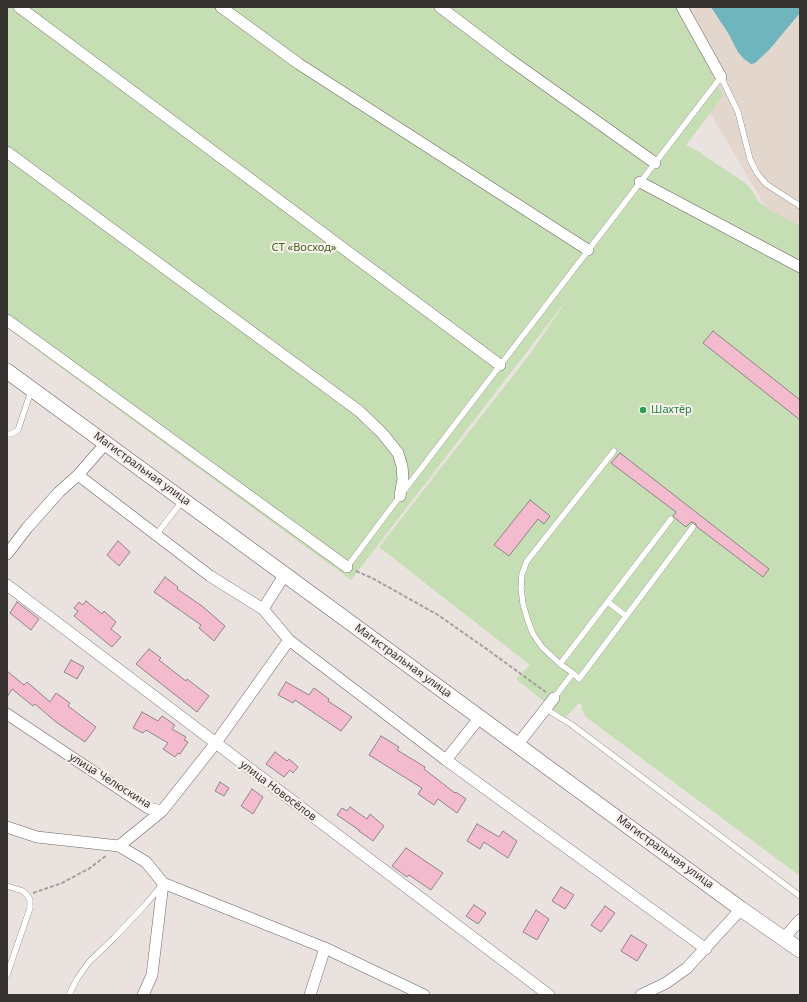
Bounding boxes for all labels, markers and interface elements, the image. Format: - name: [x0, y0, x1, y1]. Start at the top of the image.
- park label: СТ «Восход»: [272, 241, 336, 255]
- place label: Шахтёр: [651, 403, 692, 417]
- marker: Шахтёр: [638, 405, 648, 415]
- street label: Магистральная улица: [91, 429, 193, 509]
- street label: Магистральная улица: [352, 621, 454, 701]
- street label: улица Челюскина: [67, 751, 153, 811]
- street label: улица Новосёлов: [237, 758, 319, 824]
- street label: Магистральная улица: [614, 812, 716, 892]

